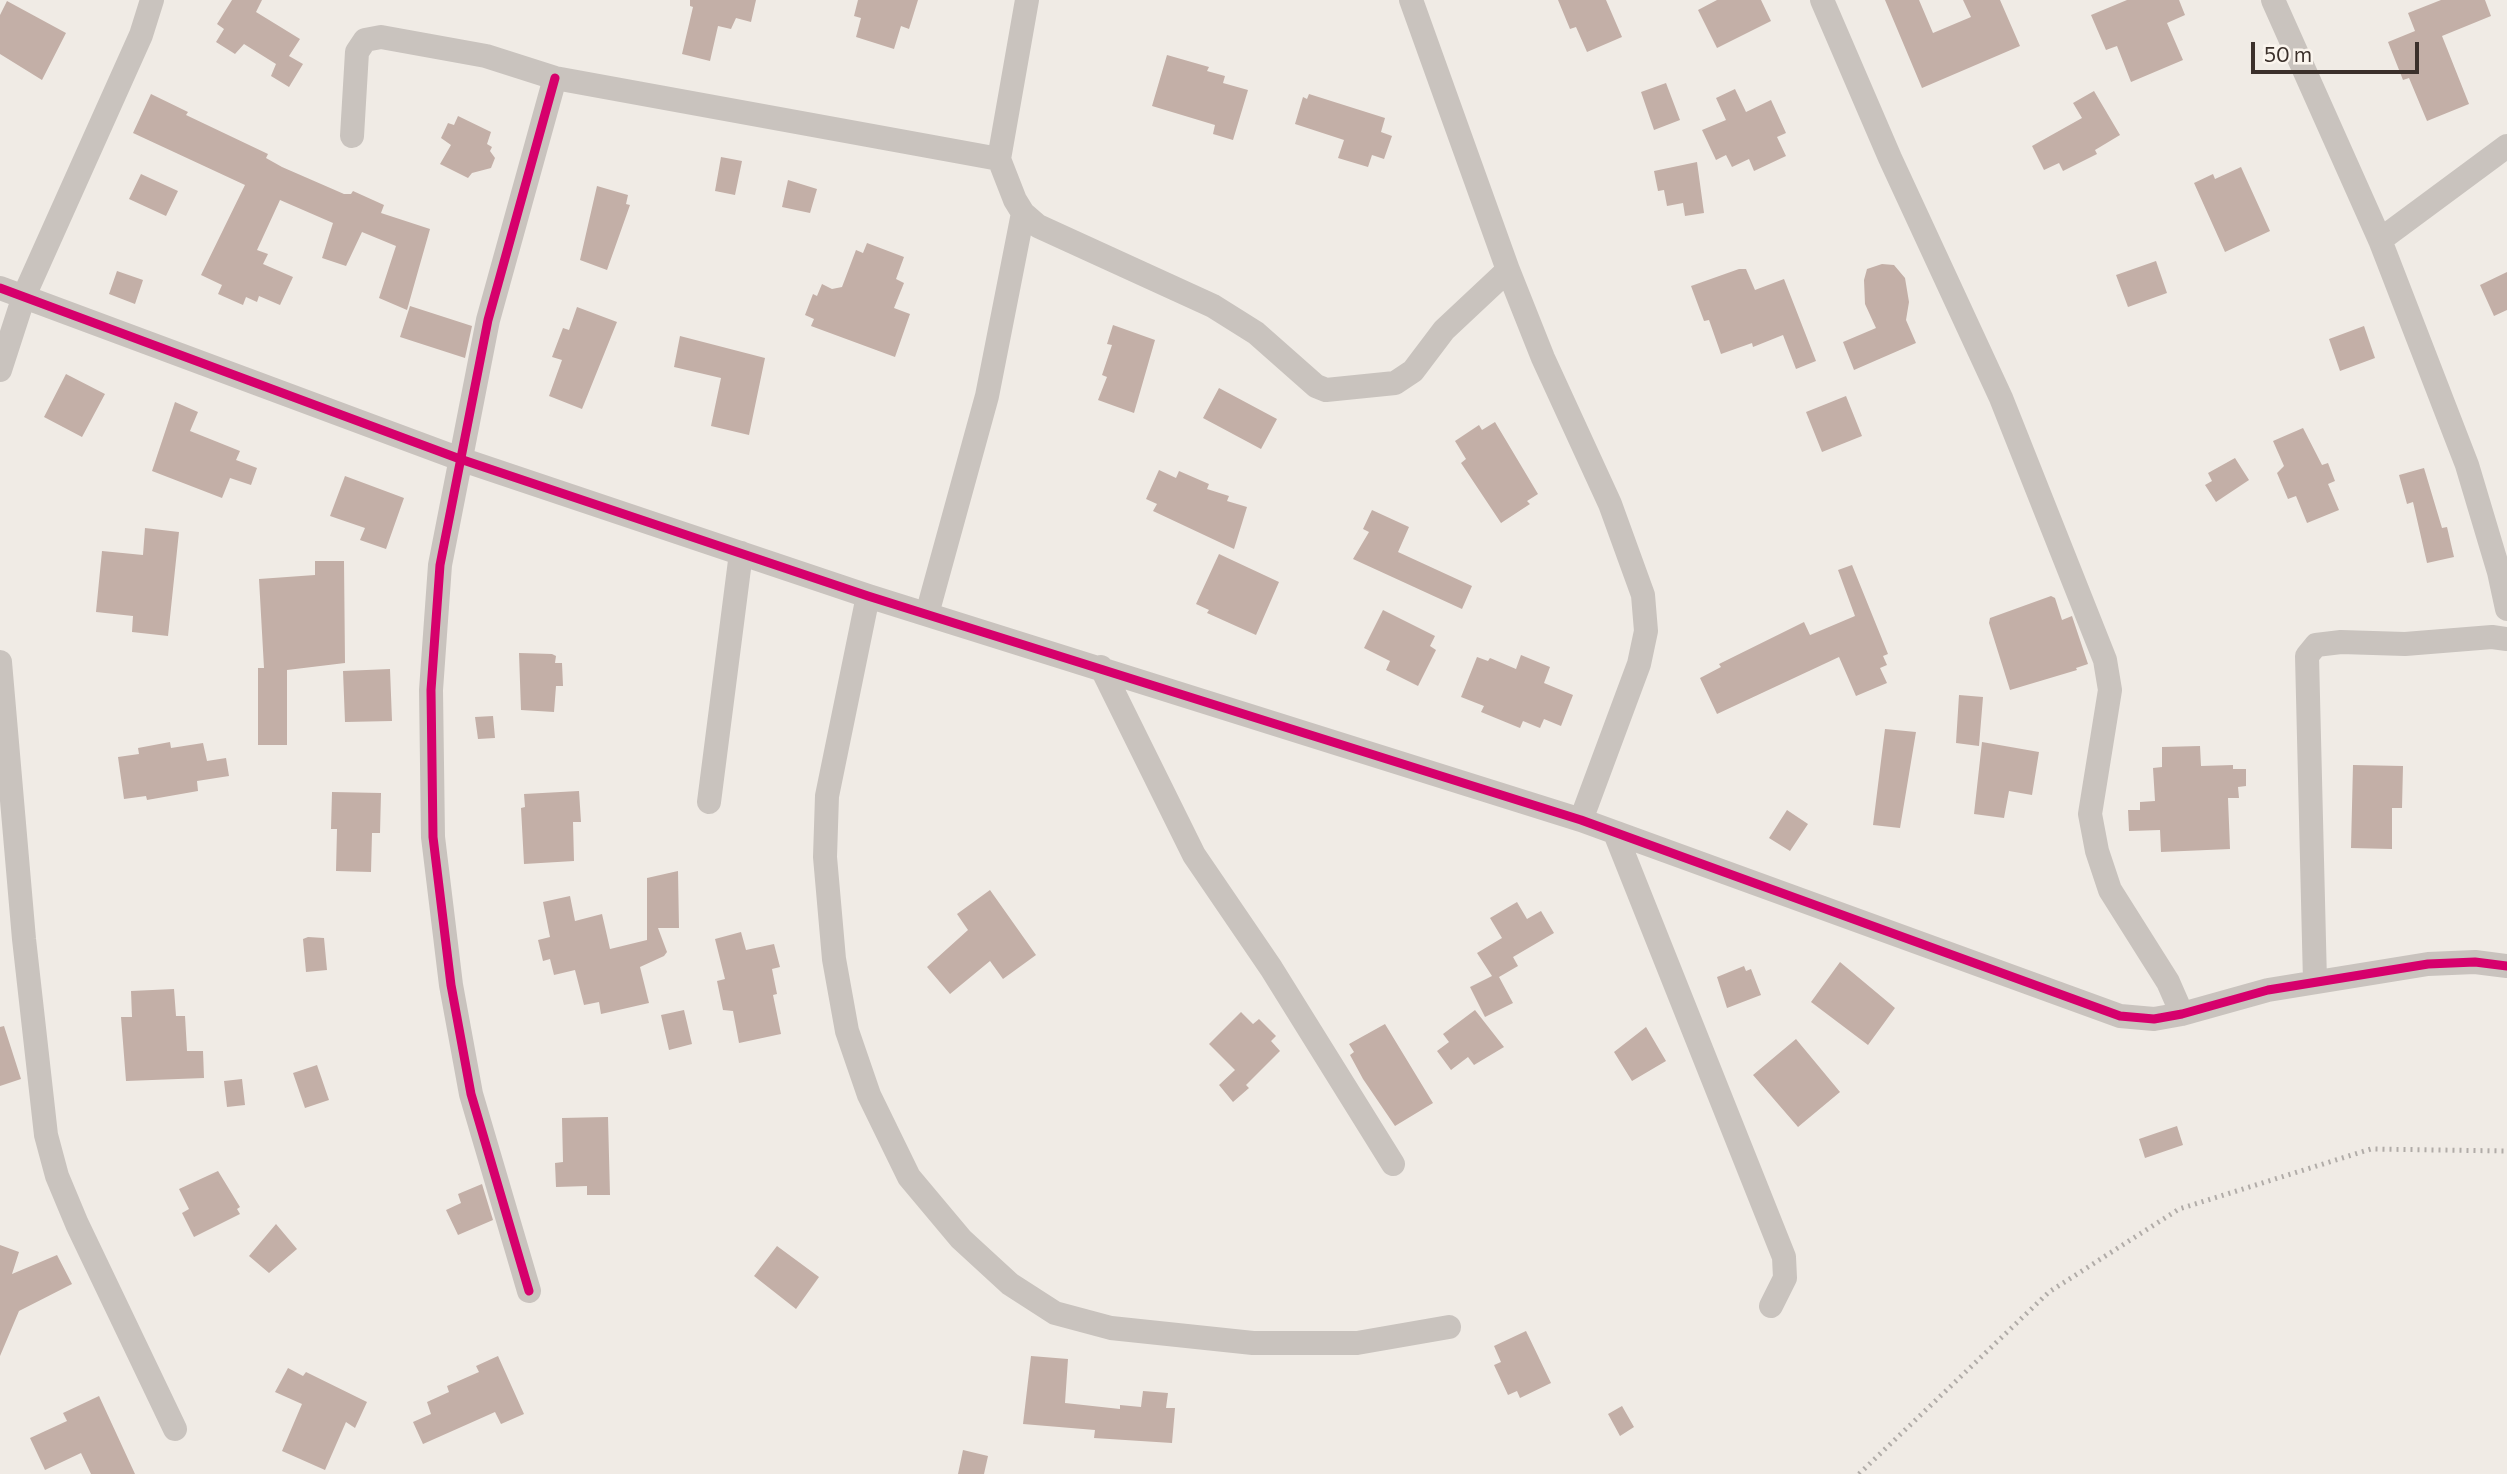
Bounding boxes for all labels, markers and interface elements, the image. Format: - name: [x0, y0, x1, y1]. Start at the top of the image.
- scale bar: [2255, 28, 2423, 72]
- text: 50 m: [2264, 41, 2312, 66]

